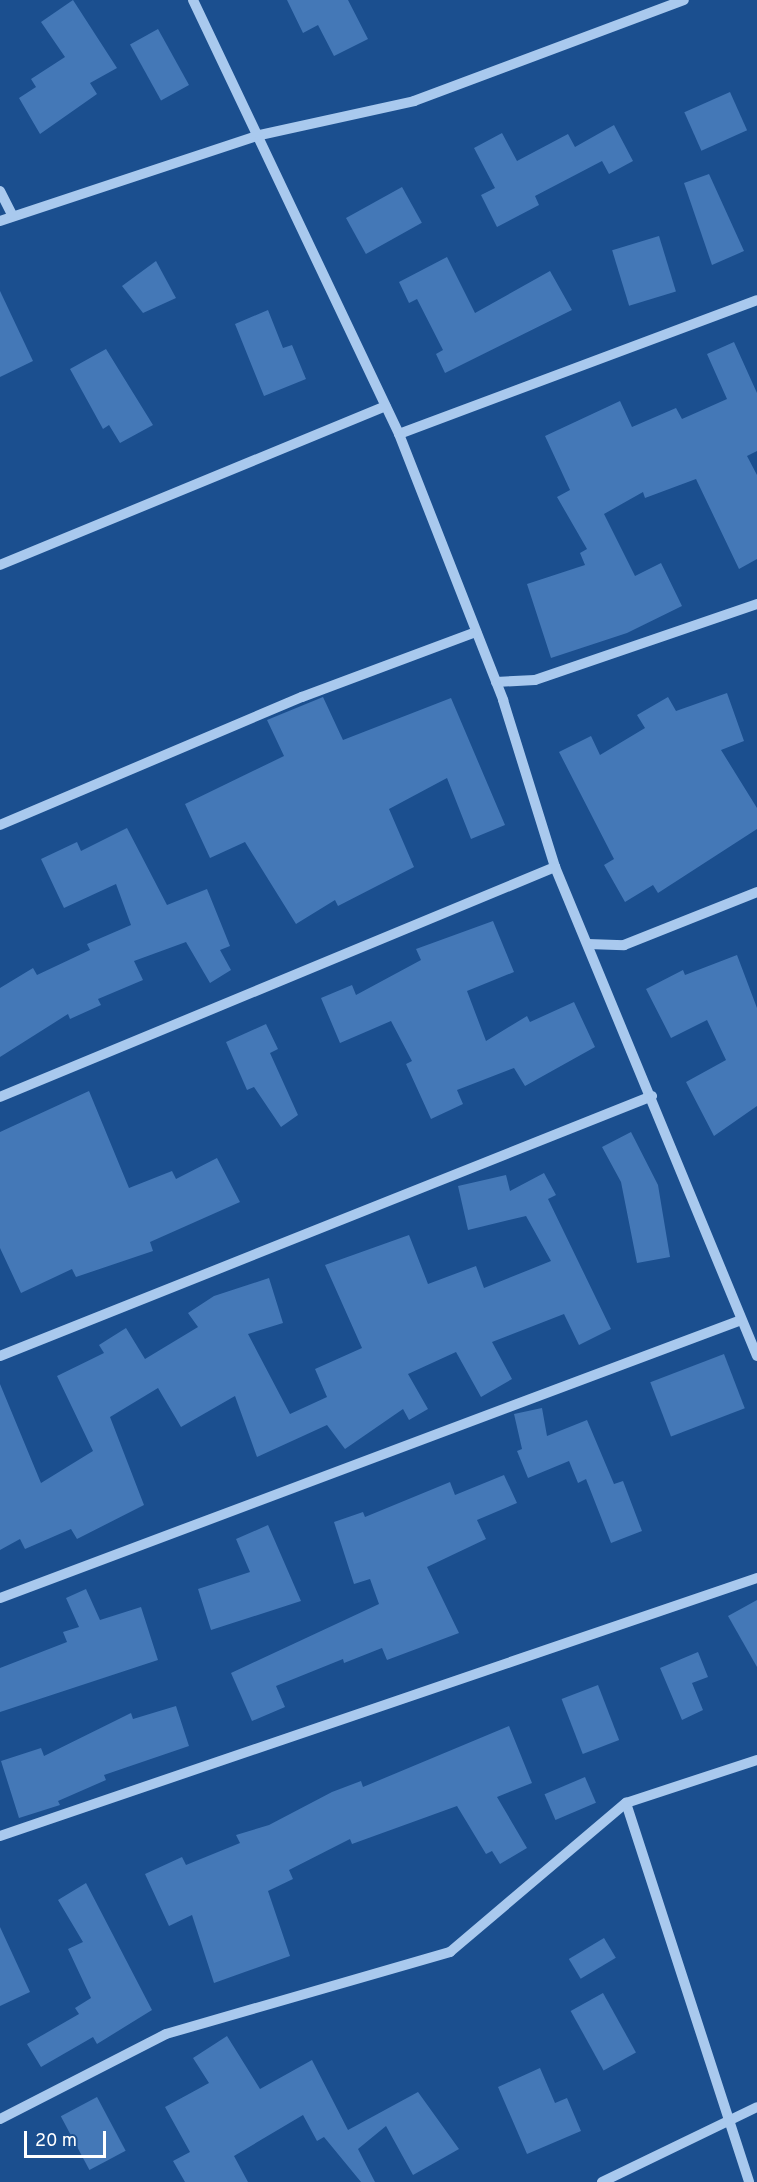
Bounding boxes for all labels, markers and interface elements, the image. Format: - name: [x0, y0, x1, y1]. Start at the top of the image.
- scale bar: [27, 2119, 110, 2157]
- text: 20 m: [35, 2130, 77, 2153]

